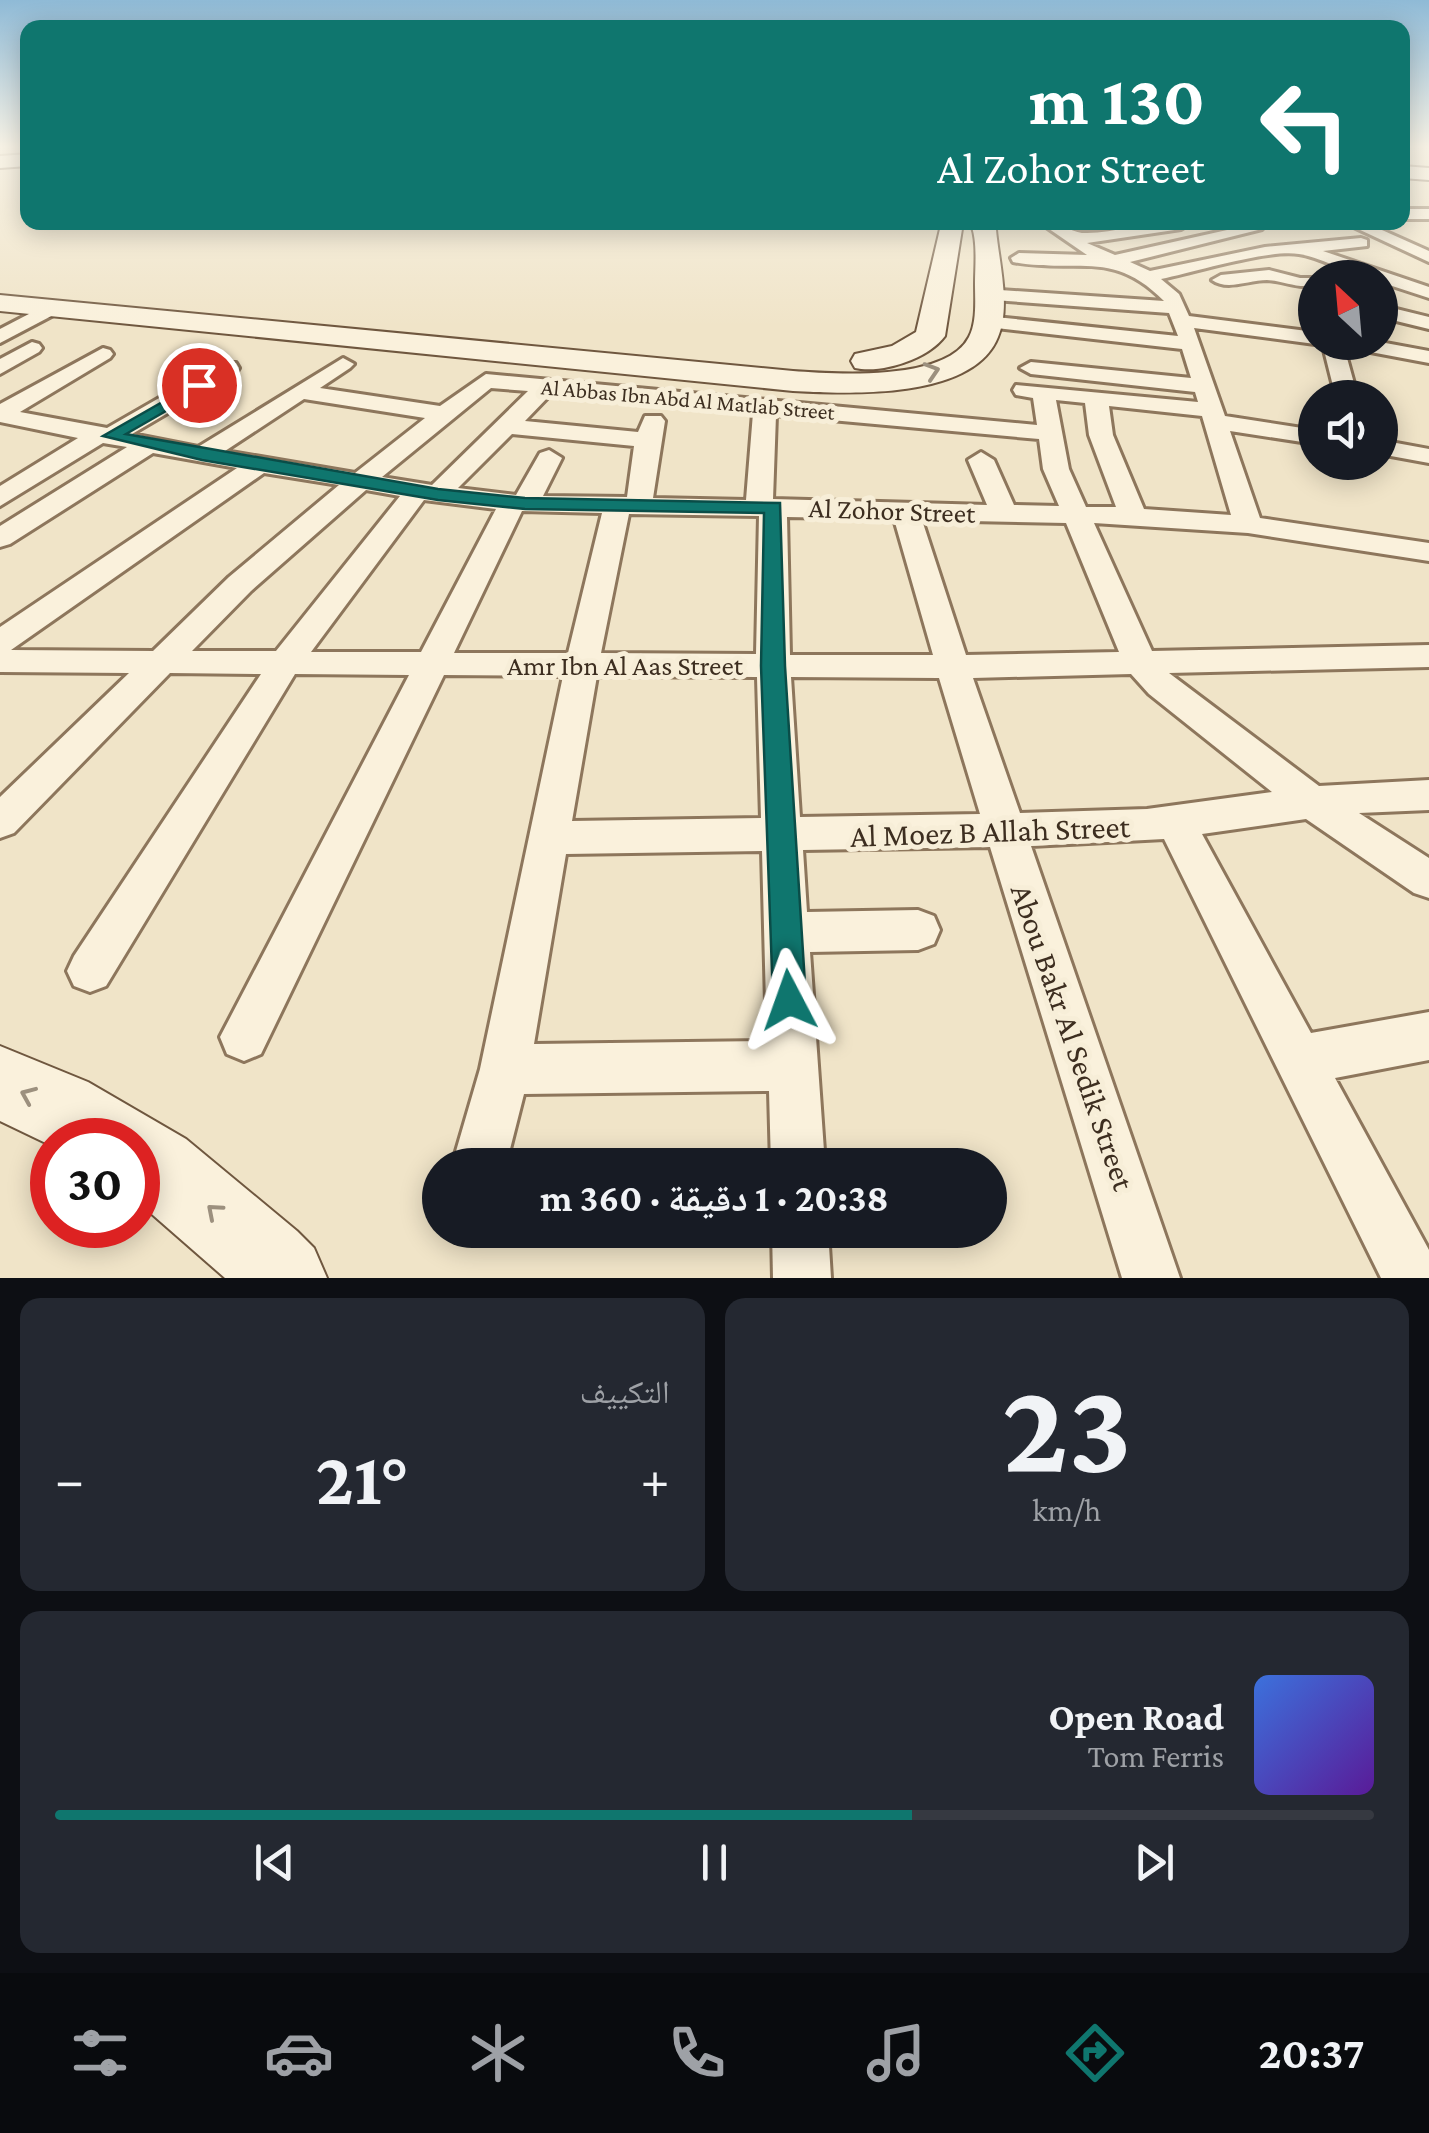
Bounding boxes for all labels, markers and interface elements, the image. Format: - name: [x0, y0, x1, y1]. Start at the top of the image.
- icon: left: [1240, 60, 1370, 190]
- text: 130 m: [1029, 61, 1205, 139]
- text: Al Zohor Street: [937, 143, 1205, 193]
- north arrow: [1298, 260, 1398, 360]
- map controls: [1298, 260, 1398, 480]
- pin: [157, 343, 242, 428]
- icon: arrive: [172, 358, 227, 413]
- one-way arrow: [923, 362, 940, 383]
- street label: Al Abbas Ibn Abd Al Matlab Street: [540, 374, 837, 425]
- button: sound: [1298, 380, 1398, 480]
- street label: Al Zohor Street: [808, 492, 977, 529]
- street label: Amr Ibn Al Aas Street: [507, 650, 744, 681]
- street label: Al Moez B Allah Street: [849, 808, 1131, 854]
- street label: Abou Bakr Al Sedik Street: [1004, 879, 1142, 1195]
- position arrow: [737, 948, 841, 1052]
- one-way arrow: [20, 1087, 38, 1107]
- speed limit sign: 30: [30, 1118, 160, 1248]
- text: 20:38 · 1 دقيقة · 360 m: [540, 1177, 889, 1219]
- one-way arrow: [208, 1205, 226, 1223]
- text: 23: [1002, 1354, 1132, 1499]
- text: التكييف: [580, 1374, 670, 1410]
- text: 21°: [316, 1437, 409, 1520]
- text: −: [55, 1449, 84, 1510]
- text: +: [640, 1449, 670, 1510]
- text: km/h: [1032, 1492, 1101, 1528]
- text: Open Road: [1048, 1696, 1224, 1738]
- text: Tom Ferris: [1087, 1738, 1224, 1774]
- icon: previous: [247, 1835, 302, 1890]
- icon: pause: [687, 1835, 742, 1890]
- icon: next: [1127, 1835, 1182, 1890]
- icon: filters: [65, 2018, 135, 2088]
- icon: car: [264, 2018, 334, 2088]
- icon: climate: [463, 2018, 533, 2088]
- icon: phone: [662, 2018, 732, 2088]
- icon: music: [861, 2018, 931, 2088]
- icon: directions: [1060, 2018, 1130, 2088]
- text: 20:37: [1259, 2028, 1365, 2078]

